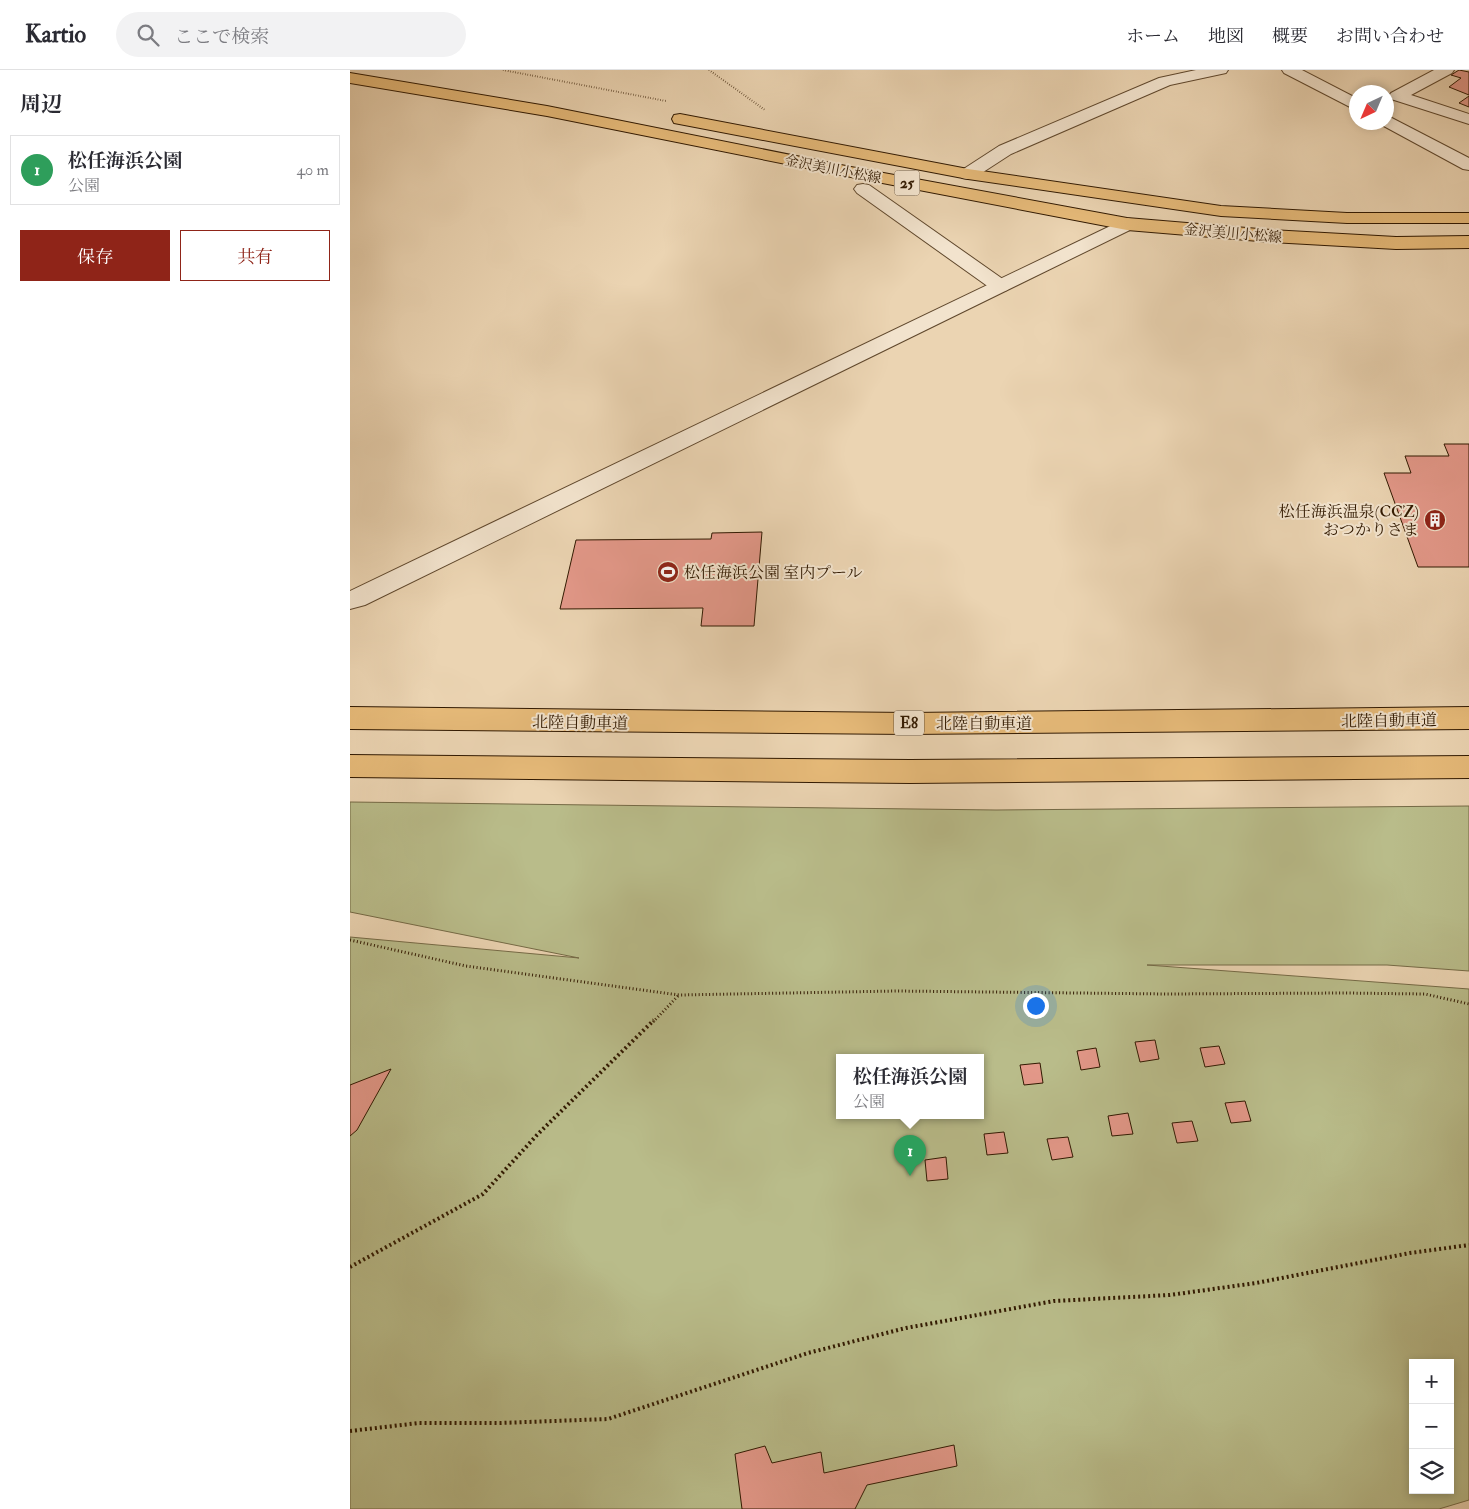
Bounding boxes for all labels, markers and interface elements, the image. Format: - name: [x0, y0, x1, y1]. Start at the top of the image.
- search box: [116, 12, 466, 57]
- text: Kartio: [25, 19, 86, 50]
- icon: search: [134, 21, 162, 49]
- text: ここで検索: [174, 25, 269, 49]
- text: ホーム: [1126, 25, 1180, 48]
- text: 地図: [1208, 25, 1244, 48]
- text: 概要: [1272, 25, 1308, 48]
- text: お問い合わせ: [1336, 25, 1444, 48]
- north arrow: [1349, 85, 1394, 130]
- text: 周辺: [20, 91, 62, 118]
- text: 松任海浜公園: [68, 149, 182, 173]
- street label: 金沢美川小松線: [783, 152, 883, 187]
- text: 1: [34, 160, 40, 180]
- text: 40 m: [296, 160, 329, 180]
- road number: 25: [894, 170, 920, 196]
- text: 公園: [68, 176, 100, 196]
- street label: 金沢美川小松線: [1183, 221, 1283, 246]
- button: 保存: [20, 230, 170, 281]
- button: 共有: [180, 230, 330, 281]
- place label: 松任海浜温泉(CCZ) おつかりさま: [1279, 502, 1419, 540]
- building icon: 松任海浜温泉(CCZ) おつかりさま: [1423, 508, 1447, 532]
- sports icon: 松任海浜公園 室内プール: [656, 560, 680, 584]
- place label: 松任海浜公園 室内プール: [684, 563, 863, 583]
- road number: E8: [894, 710, 924, 736]
- street label: 北陸自動車道: [1341, 710, 1437, 732]
- street label: 北陸自動車道: [532, 712, 628, 734]
- street label: 北陸自動車道: [936, 714, 1032, 734]
- your location: [1023, 993, 1049, 1019]
- popup: [836, 1054, 984, 1119]
- text: 松任海浜公園: [853, 1065, 967, 1089]
- text: 公園: [853, 1092, 885, 1112]
- pin: 1: [894, 1135, 926, 1176]
- map controls: [1409, 1359, 1454, 1494]
- button: +: [1409, 1359, 1454, 1404]
- button: −: [1409, 1404, 1454, 1449]
- button: layers: [1409, 1449, 1454, 1494]

